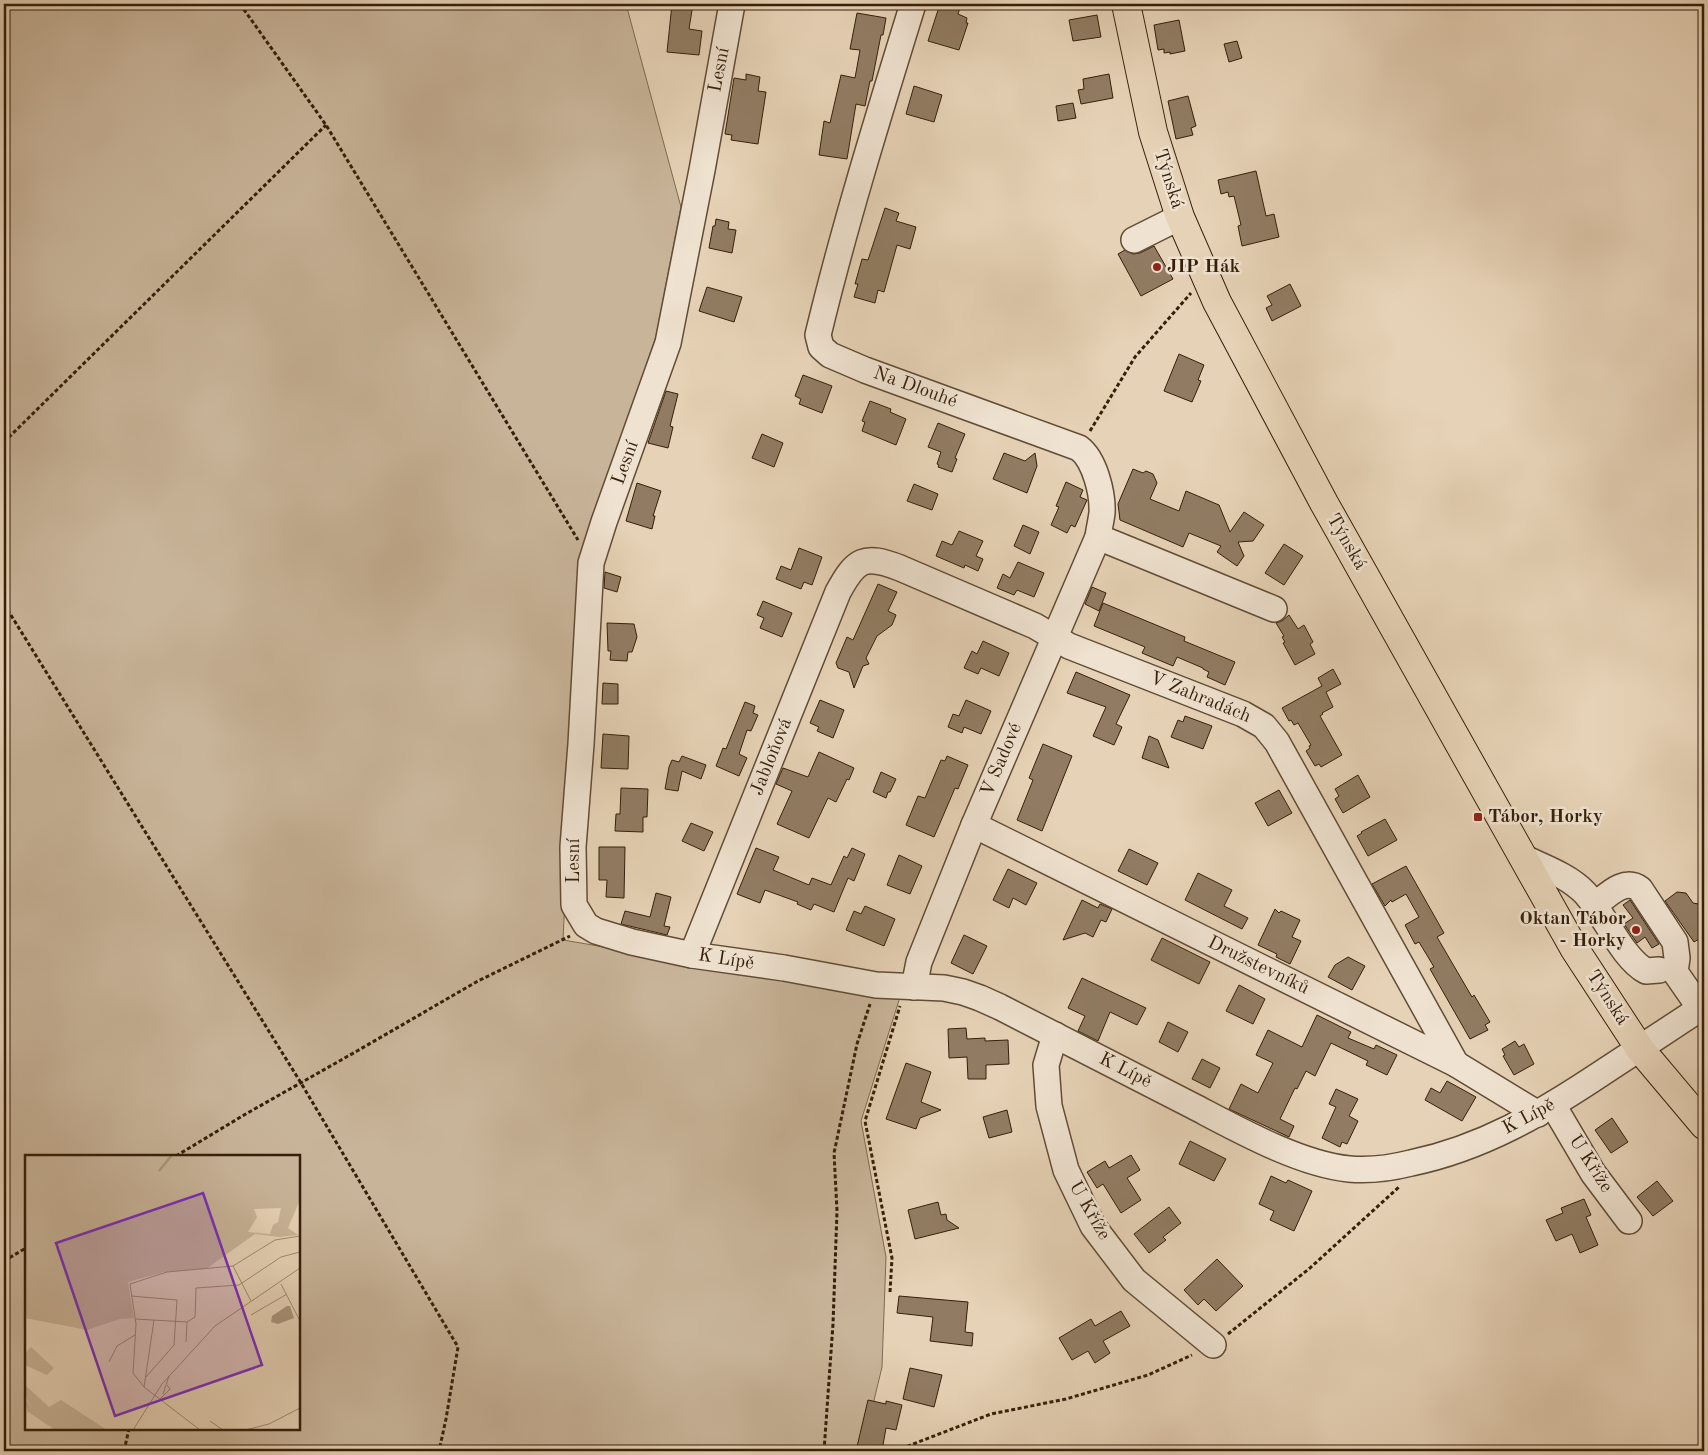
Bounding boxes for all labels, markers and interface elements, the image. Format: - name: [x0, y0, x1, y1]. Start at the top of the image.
- street label: Lesní: [706, 45, 734, 94]
- street label: Týnská: [1149, 147, 1187, 212]
- place label: JIP Hák: [1167, 258, 1241, 277]
- marker: JIP Hák: [1151, 261, 1163, 273]
- street label: Na Dlouhé: [870, 364, 960, 412]
- street label: Lesní: [609, 438, 643, 487]
- street label: Týnská: [1322, 511, 1370, 574]
- street label: V Zahradách: [1147, 669, 1253, 727]
- street label: Jabloňová: [748, 715, 796, 798]
- street label: V Sadové: [978, 721, 1026, 799]
- place label: Tábor, Horky: [1488, 808, 1603, 827]
- marker: Tábor, Horky: [1472, 811, 1484, 823]
- street label: Lesní: [565, 838, 584, 884]
- place label: Oktan Tábor - Horky: [1519, 910, 1626, 951]
- marker: Oktan Tábor - Horky: [1630, 924, 1642, 936]
- street label: Družstevníků: [1204, 933, 1312, 999]
- street label: K Lípě: [697, 946, 755, 974]
- street label: Týnská: [1582, 967, 1632, 1029]
- street label: K Lípě: [1096, 1050, 1154, 1092]
- street label: K Lípě: [1500, 1095, 1558, 1139]
- street label: U Kříže: [1564, 1132, 1616, 1196]
- inset map: [25, 1155, 300, 1430]
- street label: U Kříže: [1065, 1178, 1113, 1244]

